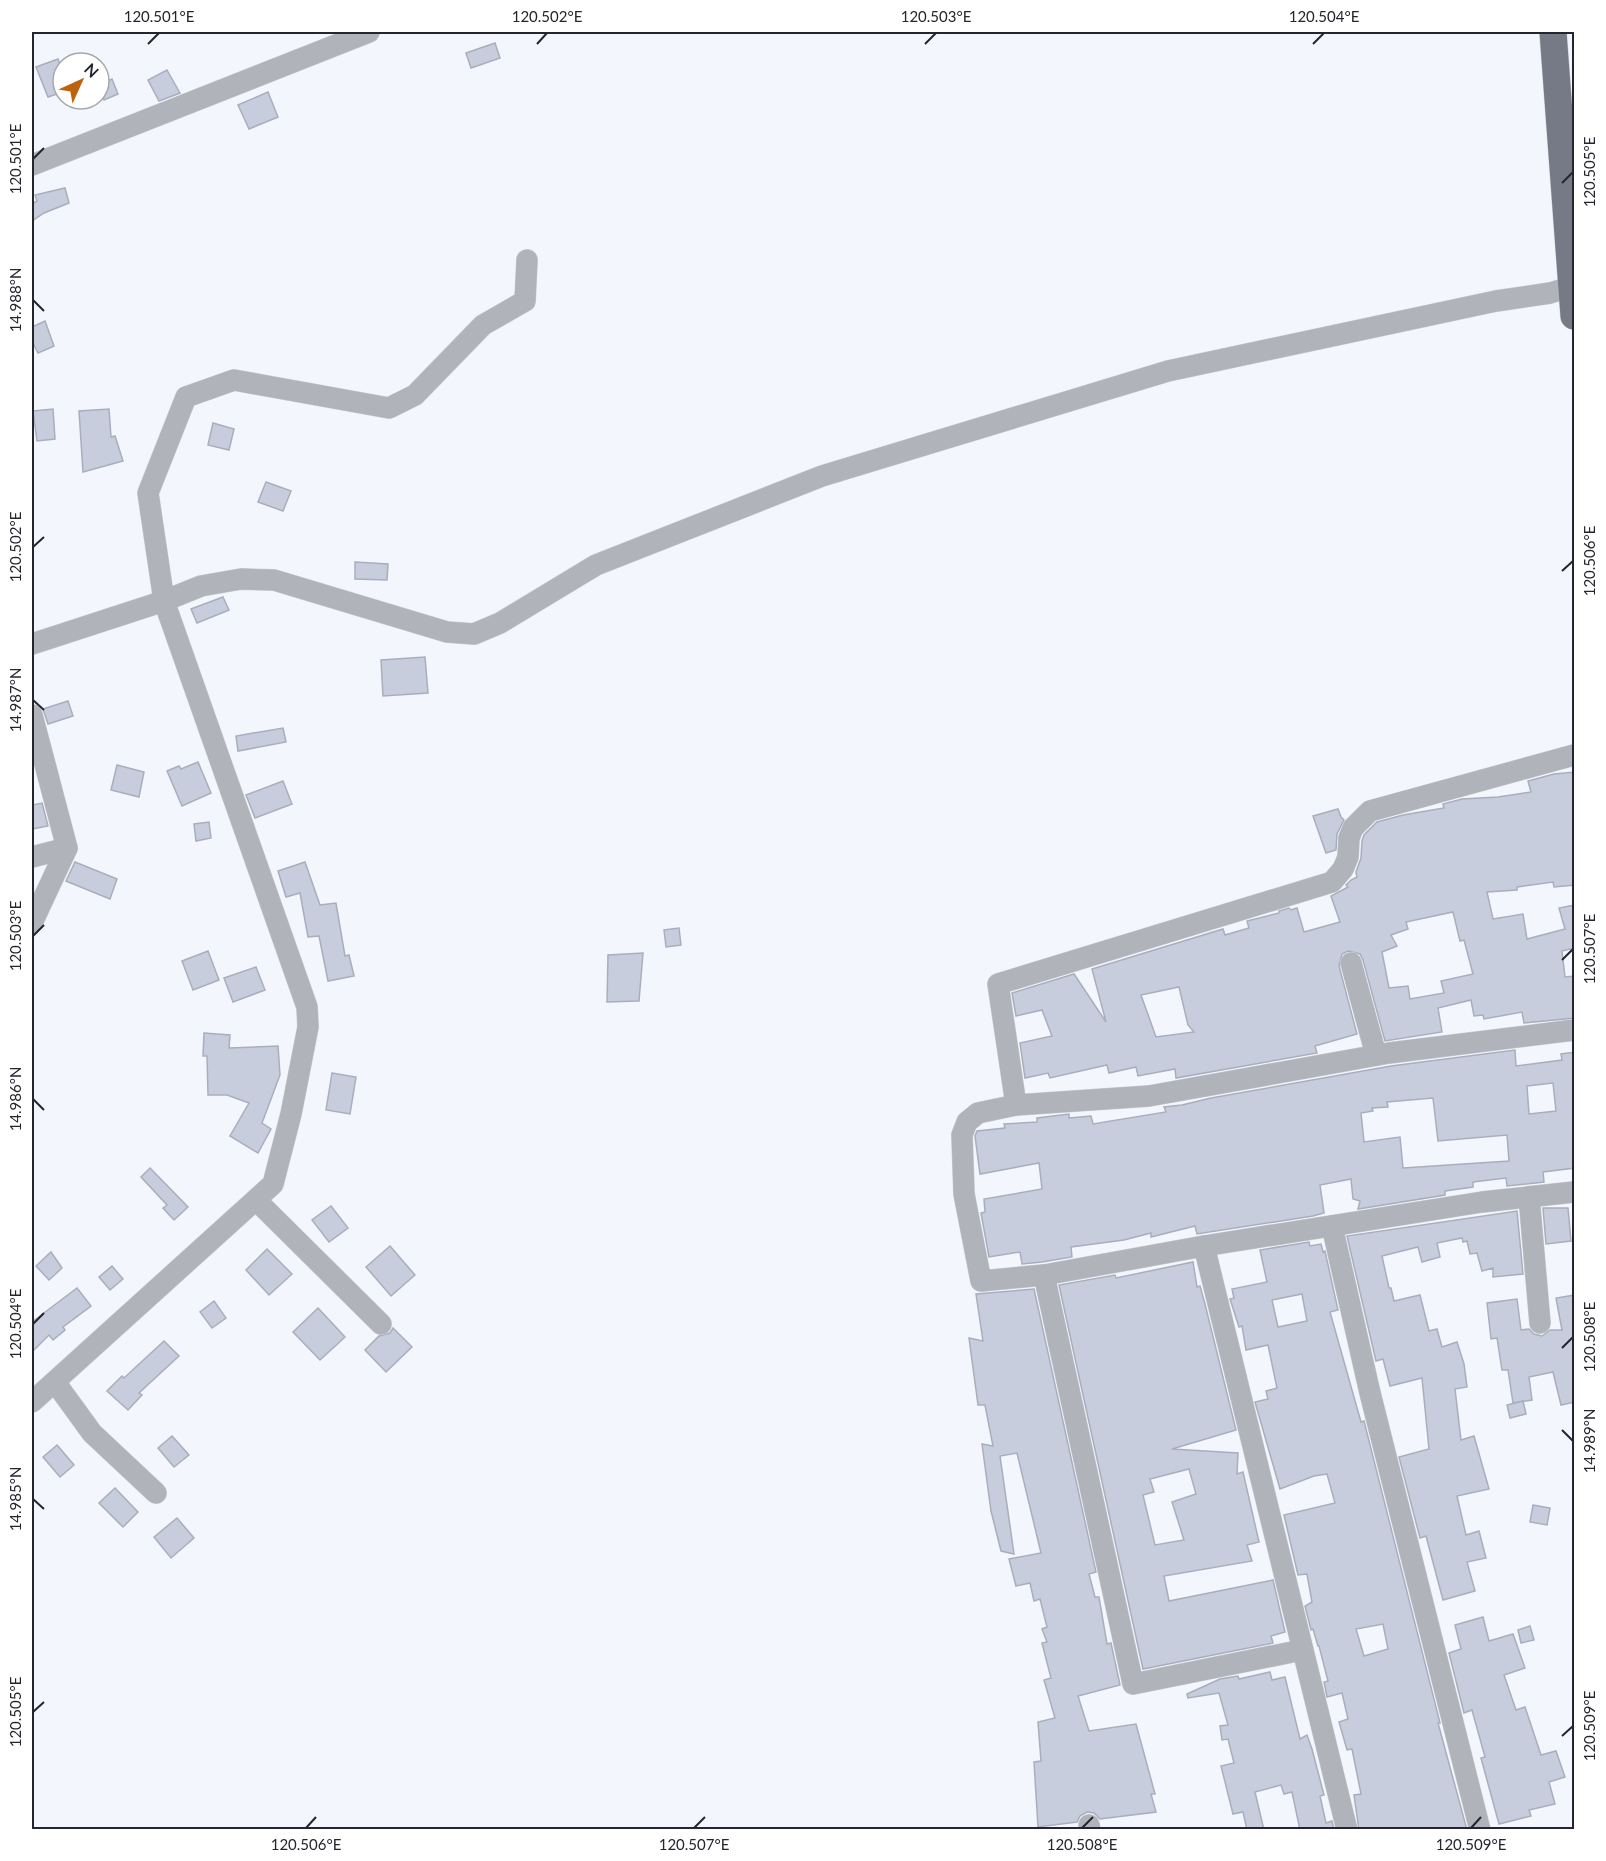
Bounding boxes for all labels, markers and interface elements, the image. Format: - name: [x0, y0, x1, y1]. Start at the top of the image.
- text: 120.501°E: [124, 7, 194, 25]
- text: 120.502°E: [512, 7, 582, 25]
- text: 120.503°E: [901, 7, 971, 25]
- text: 120.504°E: [1289, 7, 1359, 25]
- north arrow: [51, 51, 111, 111]
- text: N: [81, 59, 103, 81]
- text: 120.501°E: [6, 124, 24, 194]
- text: 120.505°E: [1580, 137, 1598, 207]
- text: 14.988°N: [6, 268, 24, 332]
- text: 120.502°E: [6, 512, 24, 582]
- text: 120.506°E: [1580, 526, 1598, 596]
- text: 14.987°N: [6, 668, 24, 732]
- text: 120.503°E: [6, 901, 24, 971]
- text: 120.507°E: [1580, 914, 1598, 984]
- text: 14.986°N: [6, 1067, 24, 1131]
- text: 120.504°E: [6, 1289, 24, 1359]
- text: 120.508°E: [1580, 1302, 1598, 1372]
- text: 14.989°N: [1580, 1409, 1598, 1473]
- text: 14.985°N: [6, 1467, 24, 1531]
- text: 120.505°E: [6, 1677, 24, 1747]
- text: 120.509°E: [1580, 1691, 1598, 1761]
- text: 120.506°E: [271, 1835, 341, 1853]
- text: 120.507°E: [659, 1835, 729, 1853]
- text: 120.508°E: [1047, 1835, 1117, 1853]
- text: 120.509°E: [1436, 1835, 1506, 1853]

